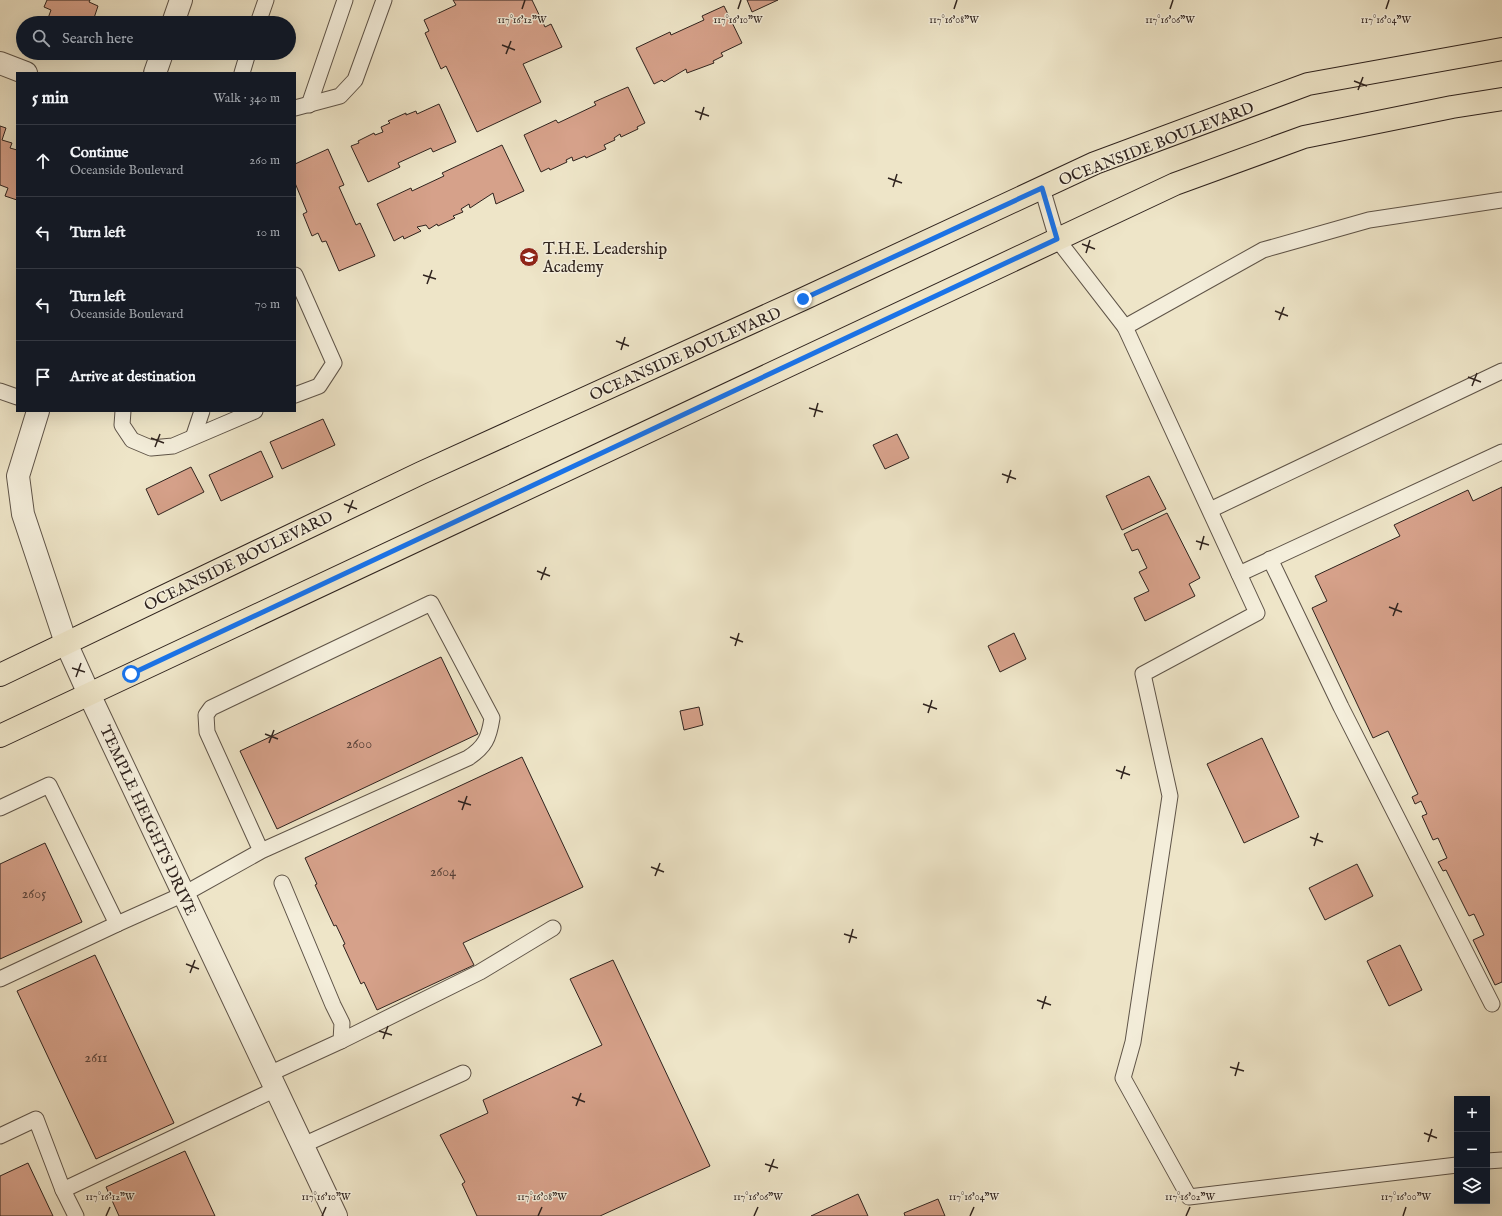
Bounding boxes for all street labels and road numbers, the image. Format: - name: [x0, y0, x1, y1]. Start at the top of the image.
- street label: OCEANSIDE BOULEVARD: [1056, 98, 1257, 191]
- street label: OCEANSIDE BOULEVARD: [587, 303, 785, 406]
- street label: OCEANSIDE BOULEVARD: [141, 507, 337, 616]
- street label: TEMPLE HEIGHTS DRIVE: [94, 723, 200, 919]

